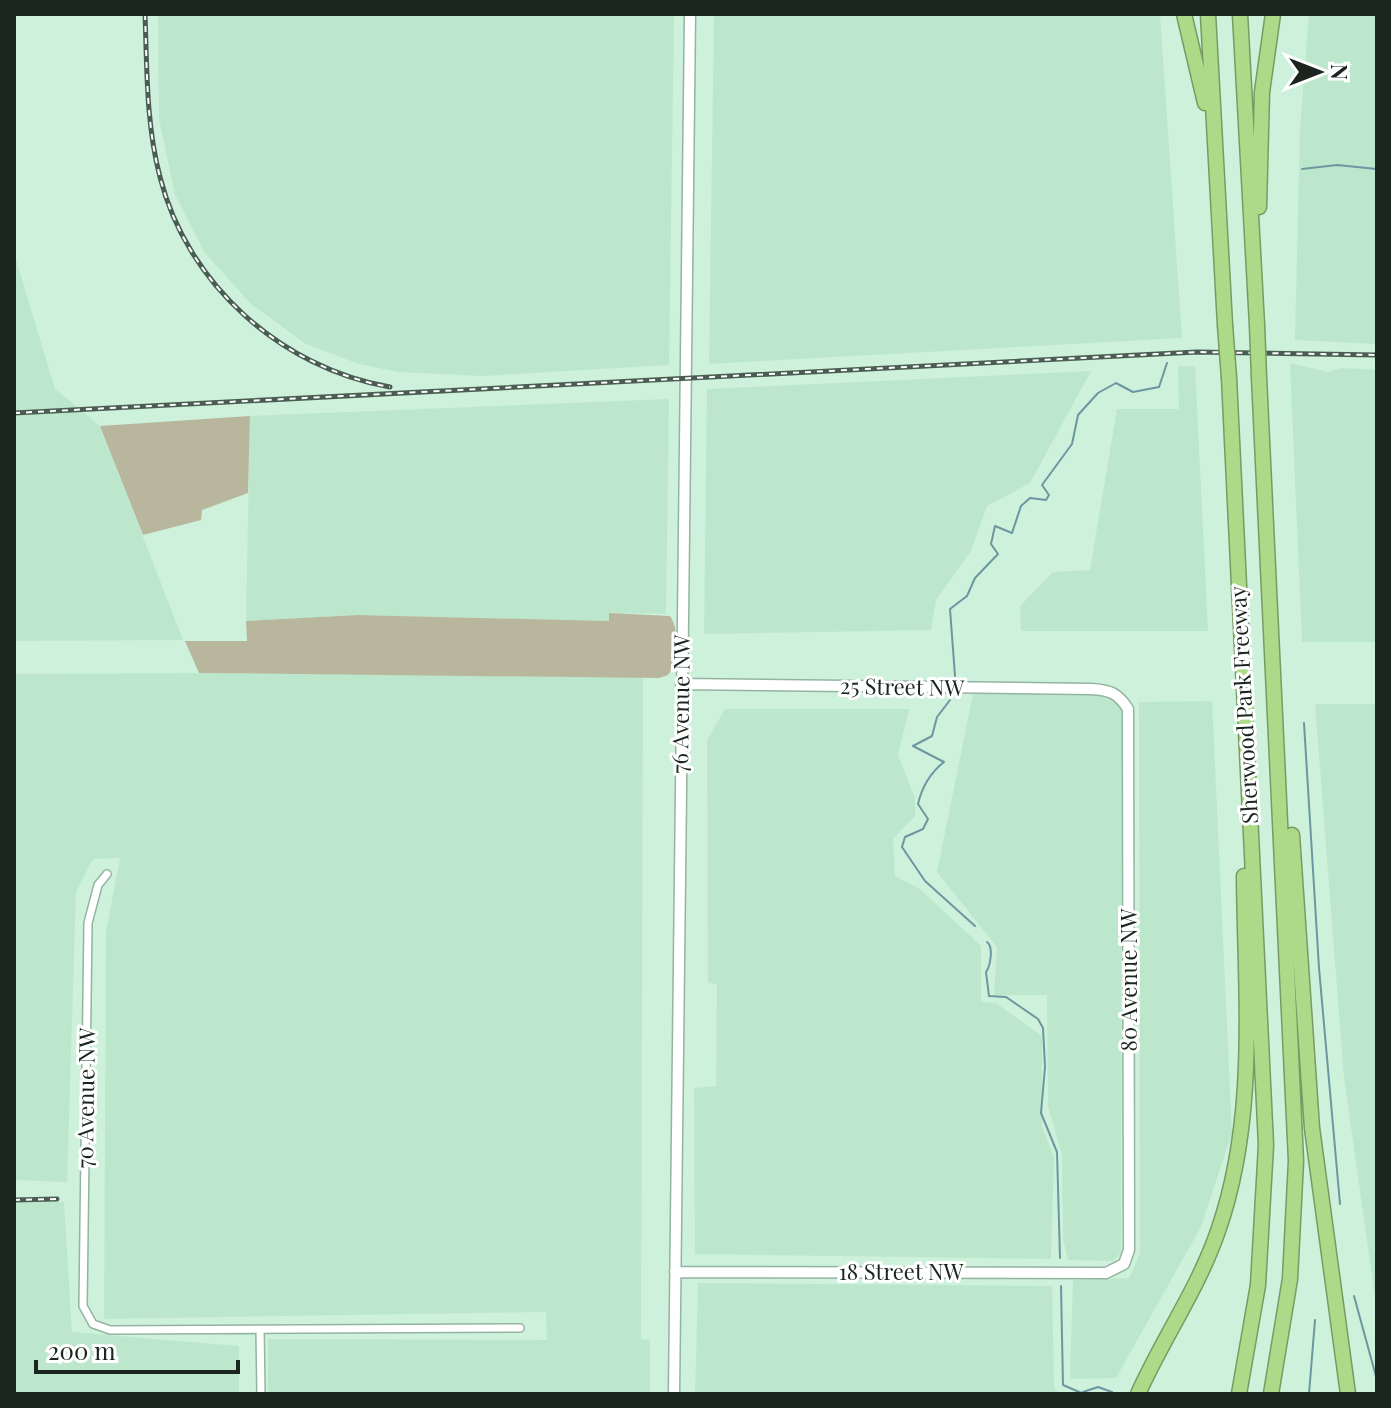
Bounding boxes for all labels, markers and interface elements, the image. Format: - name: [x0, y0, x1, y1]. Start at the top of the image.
- north arrow: [1279, 32, 1359, 112]
- text: N: [1325, 64, 1355, 80]
- street label: Sherwood Park Freeway: [1222, 585, 1264, 825]
- street label: 76 Avenue NW: [664, 634, 696, 774]
- street label: 25 Street NW: [840, 670, 965, 702]
- street label: 80 Avenue NW: [1113, 908, 1143, 1051]
- street label: 70 Avenue NW: [69, 1027, 101, 1168]
- street label: 18 Street NW: [839, 1256, 963, 1286]
- scale bar: [36, 1324, 238, 1374]
- text: 200 m: [48, 1334, 116, 1366]

